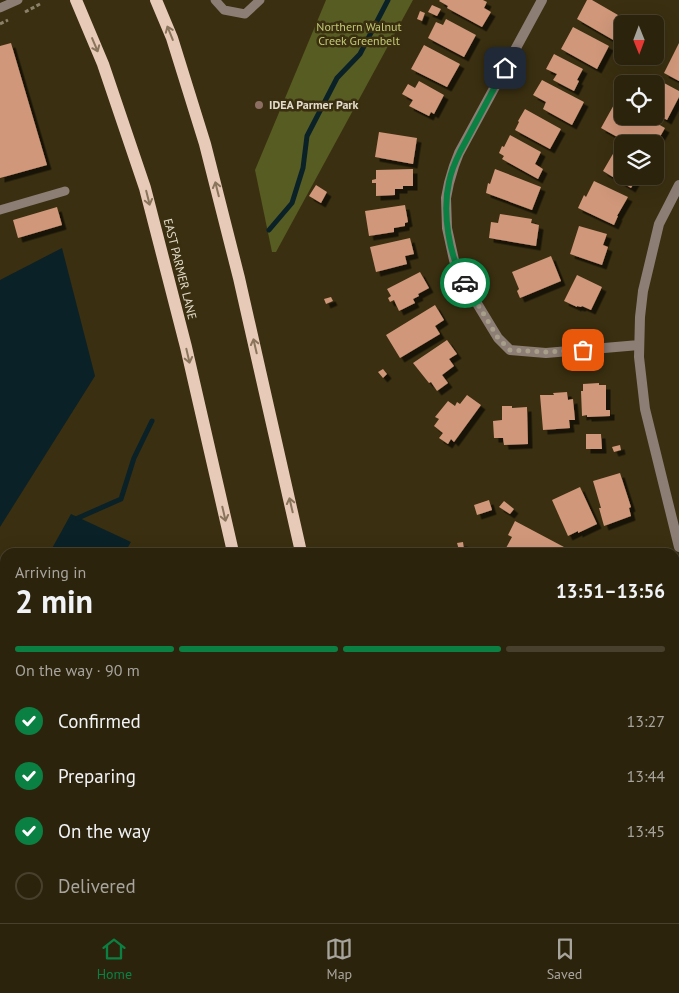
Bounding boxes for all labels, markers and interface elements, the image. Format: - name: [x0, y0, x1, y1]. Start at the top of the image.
- north arrow: [614, 15, 664, 65]
- map controls: [614, 15, 664, 185]
- park label: Northern Walnut Creek Greenbelt: [316, 19, 402, 48]
- one-way arrow: [164, 26, 174, 41]
- one-way arrow: [91, 37, 100, 52]
- pin: [484, 47, 526, 89]
- icon: home: [491, 54, 519, 82]
- button: locate: [614, 75, 664, 125]
- place label: IDEA Parmer Park: [269, 97, 359, 112]
- marker: IDEA Parmer Park: [253, 99, 265, 111]
- button: layers: [614, 135, 664, 185]
- one-way arrow: [212, 181, 221, 197]
- one-way arrow: [144, 190, 153, 206]
- street label: EAST PARMER LANE: [161, 217, 200, 321]
- courier: [440, 258, 490, 308]
- icon: car: [451, 269, 479, 297]
- pin: [562, 329, 604, 371]
- icon: bag: [569, 336, 597, 364]
- one-way arrow: [250, 339, 259, 355]
- one-way arrow: [184, 347, 193, 363]
- one-way arrow: [286, 497, 295, 513]
- one-way arrow: [220, 506, 230, 522]
- text: Arriving in: [15, 562, 86, 582]
- text: 13:51–13:56: [556, 579, 665, 603]
- text: 2 min: [15, 580, 93, 622]
- text: On the way · 90 m: [15, 660, 140, 680]
- icon: check: [15, 707, 43, 735]
- text: Confirmed: [58, 709, 141, 733]
- text: 13:27: [627, 711, 665, 731]
- icon: check: [15, 762, 43, 790]
- text: Preparing: [58, 764, 136, 788]
- text: 13:44: [627, 766, 665, 786]
- icon: check: [15, 817, 43, 845]
- text: On the way: [58, 819, 150, 843]
- text: 13:45: [627, 821, 665, 841]
- text: Delivered: [58, 874, 136, 898]
- tab: Home: [97, 935, 132, 983]
- tab: Map: [325, 935, 353, 983]
- tab: Saved: [547, 935, 582, 983]

